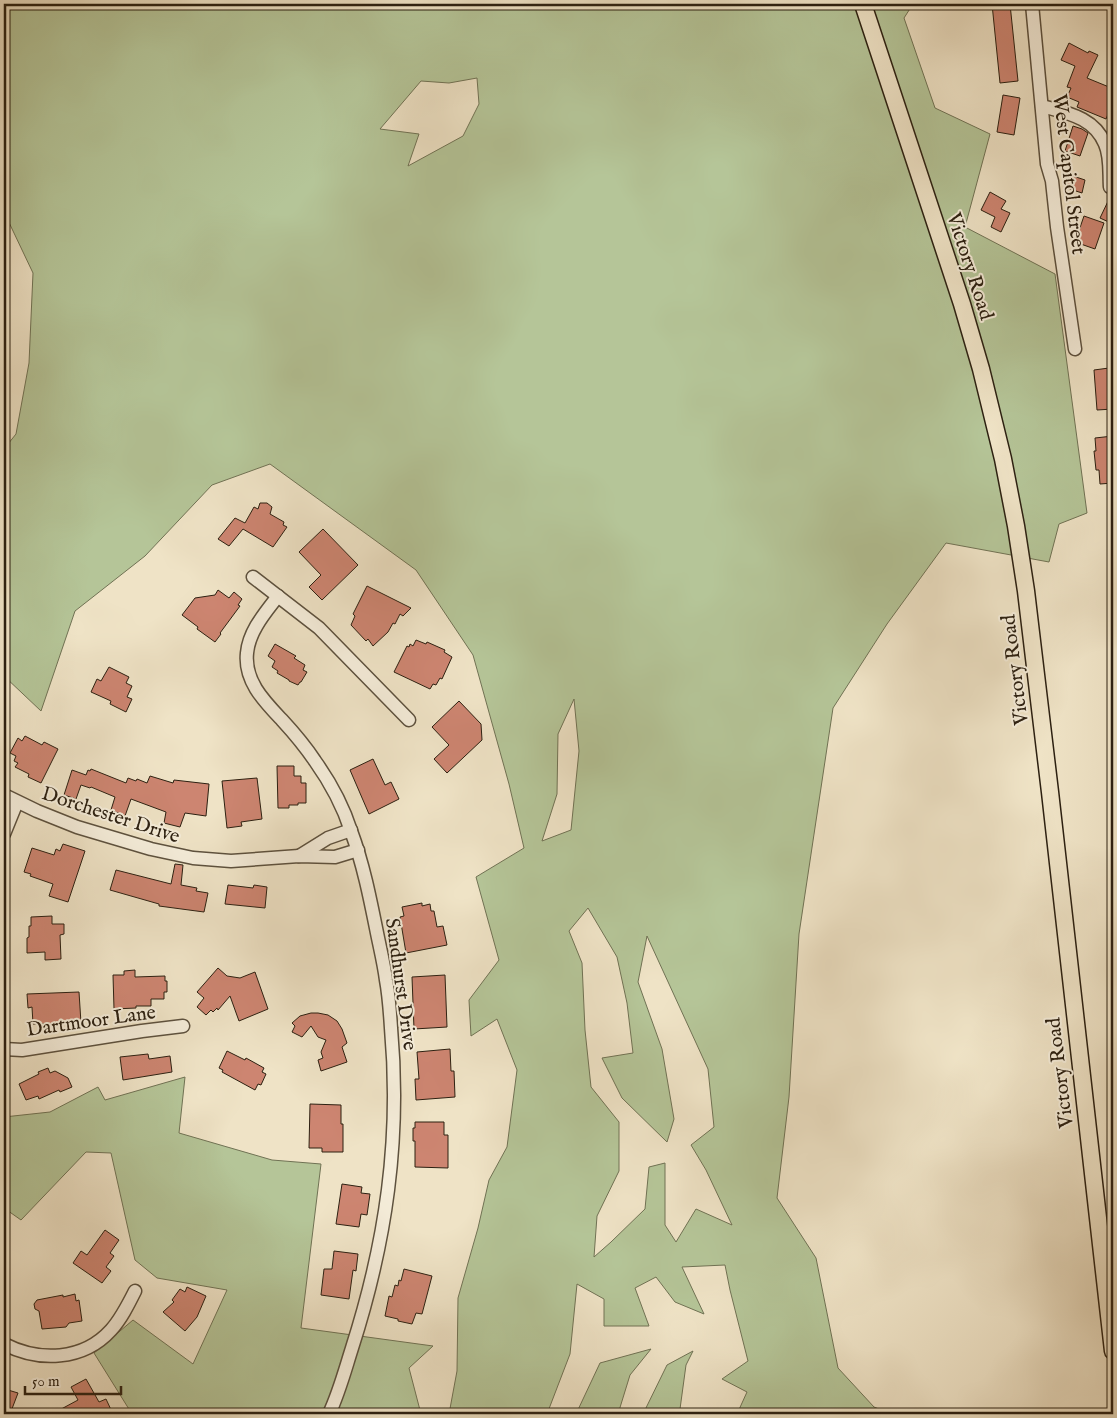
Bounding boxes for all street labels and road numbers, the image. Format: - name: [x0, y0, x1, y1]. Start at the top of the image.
- street label: West Capitol Street: [1046, 92, 1091, 256]
- street label: Victory Road: [940, 209, 999, 324]
- street label: Victory Road: [996, 613, 1035, 728]
- street label: Dorchester Drive: [38, 781, 183, 850]
- street label: Sandhurst Drive: [379, 916, 422, 1052]
- street label: Dartmoor Lane: [25, 1000, 157, 1043]
- street label: Victory Road: [1041, 1016, 1080, 1131]

